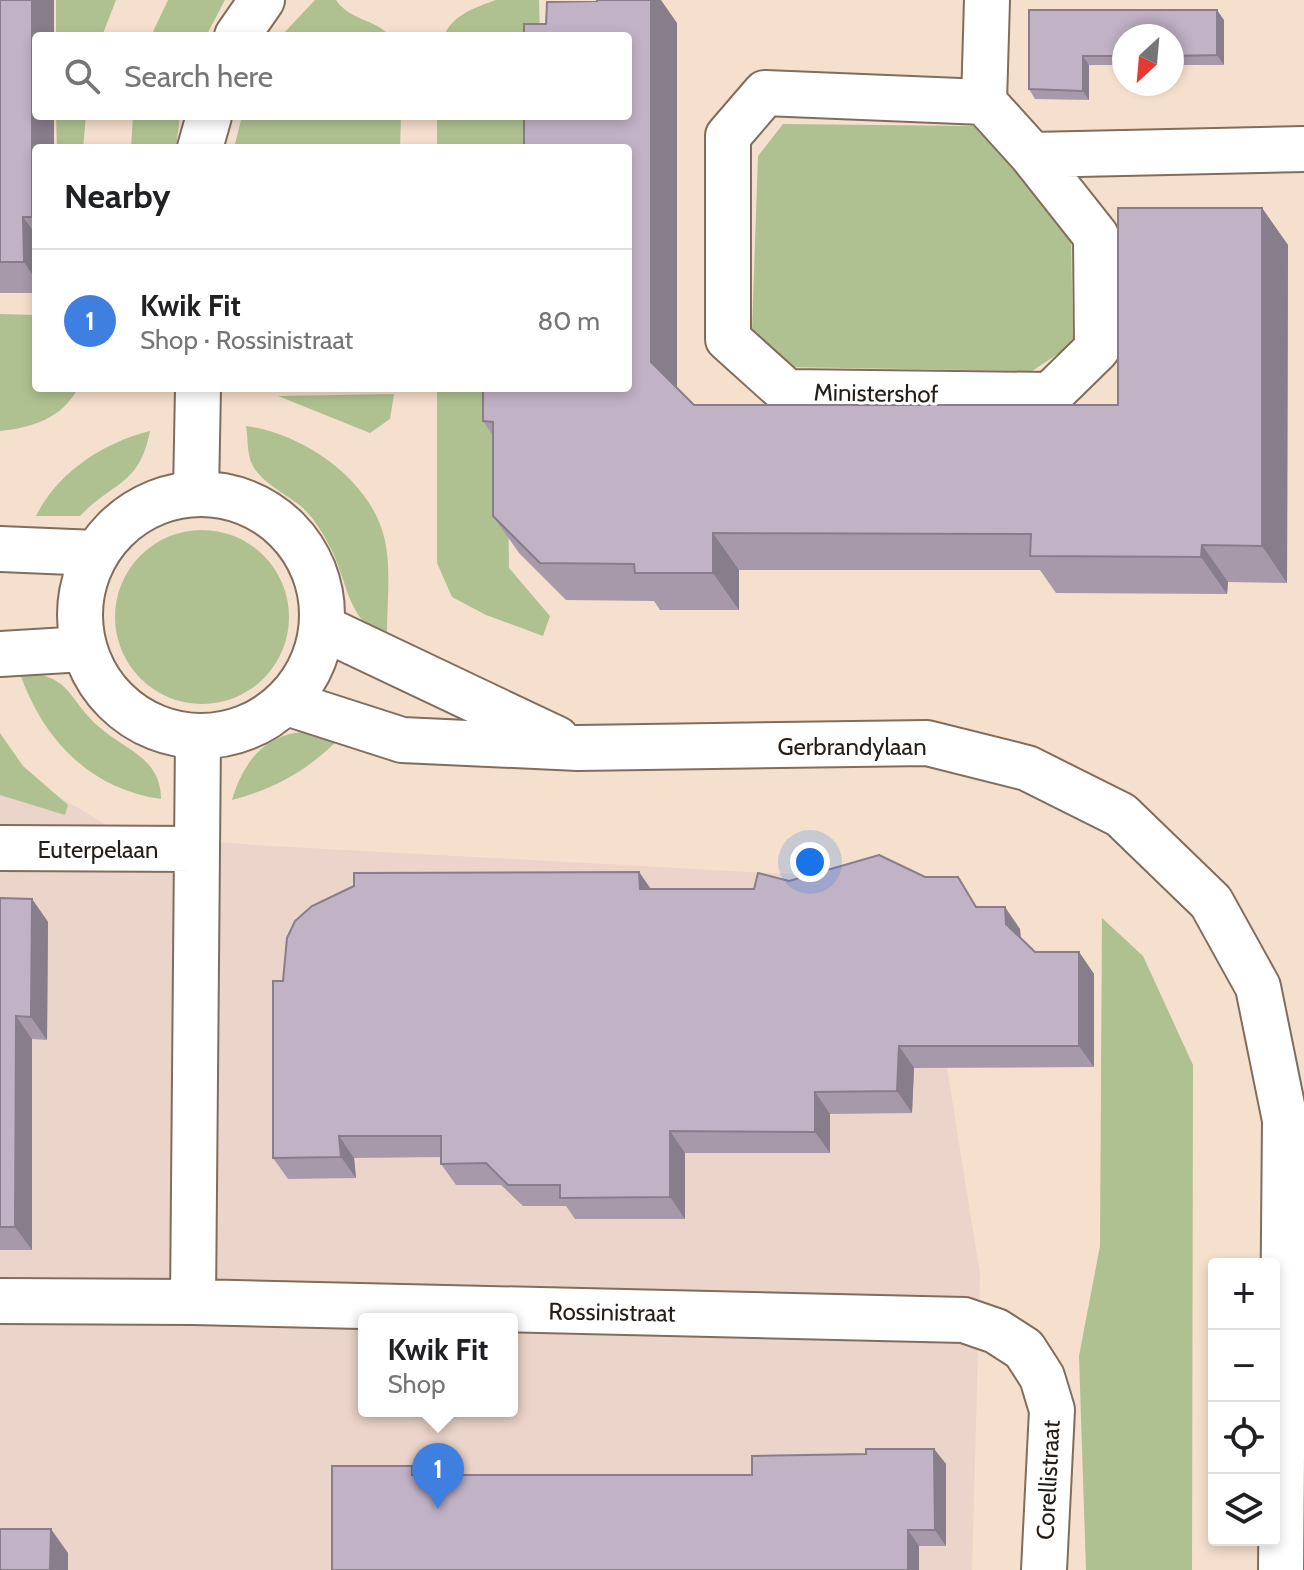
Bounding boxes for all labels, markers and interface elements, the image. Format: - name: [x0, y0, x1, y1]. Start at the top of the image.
- north arrow: [1112, 24, 1184, 96]
- search box: [32, 32, 632, 120]
- icon: search: [60, 54, 104, 98]
- text: Search here: [124, 58, 273, 95]
- text: Nearby: [64, 175, 171, 217]
- text: Kwik Fit: [140, 287, 241, 324]
- text: 1: [85, 305, 95, 337]
- text: 80 m: [537, 305, 600, 337]
- text: Shop · Rossinistraat: [140, 324, 353, 356]
- street label: Ministershof: [813, 377, 939, 409]
- street label: Gerbrandylaan: [777, 732, 927, 761]
- street label: Euterpelaan: [37, 835, 159, 864]
- your location: [790, 842, 830, 882]
- map controls: [1208, 1258, 1280, 1546]
- button: +: [1208, 1258, 1280, 1330]
- street label: Rossinistraat: [548, 1296, 676, 1328]
- popup: [358, 1313, 518, 1417]
- button: −: [1208, 1330, 1280, 1402]
- text: Kwik Fit: [388, 1331, 488, 1368]
- text: Shop: [388, 1368, 445, 1400]
- button: locate: [1208, 1402, 1280, 1474]
- street label: Corellistraat: [1030, 1419, 1066, 1541]
- pin: 1: [412, 1443, 464, 1509]
- button: layers: [1208, 1474, 1280, 1546]

